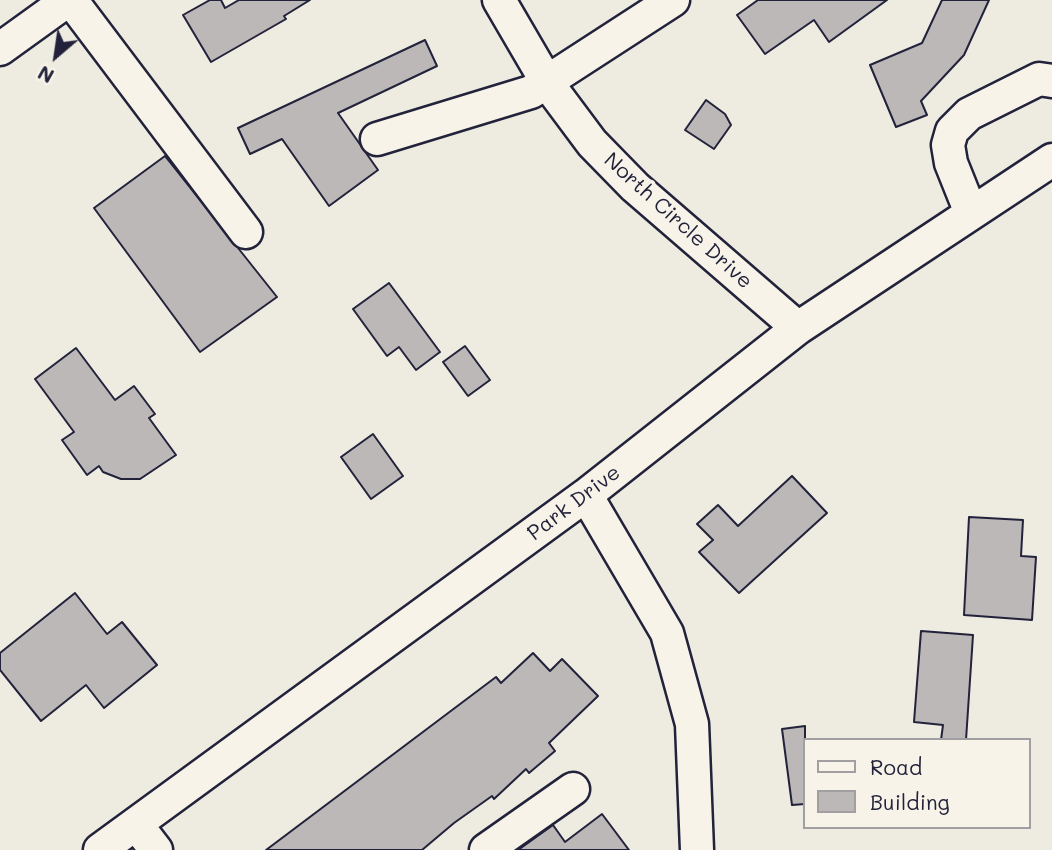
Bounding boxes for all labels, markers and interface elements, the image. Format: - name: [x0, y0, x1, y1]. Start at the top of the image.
- north arrow: [21, 21, 91, 91]
- text: N: [33, 60, 58, 89]
- street label: North Circle Drive: [599, 148, 757, 294]
- street label: Park Drive: [523, 460, 625, 546]
- legend: [804, 738, 1031, 829]
- text: Road: [870, 753, 922, 780]
- text: Building: [870, 788, 950, 815]

